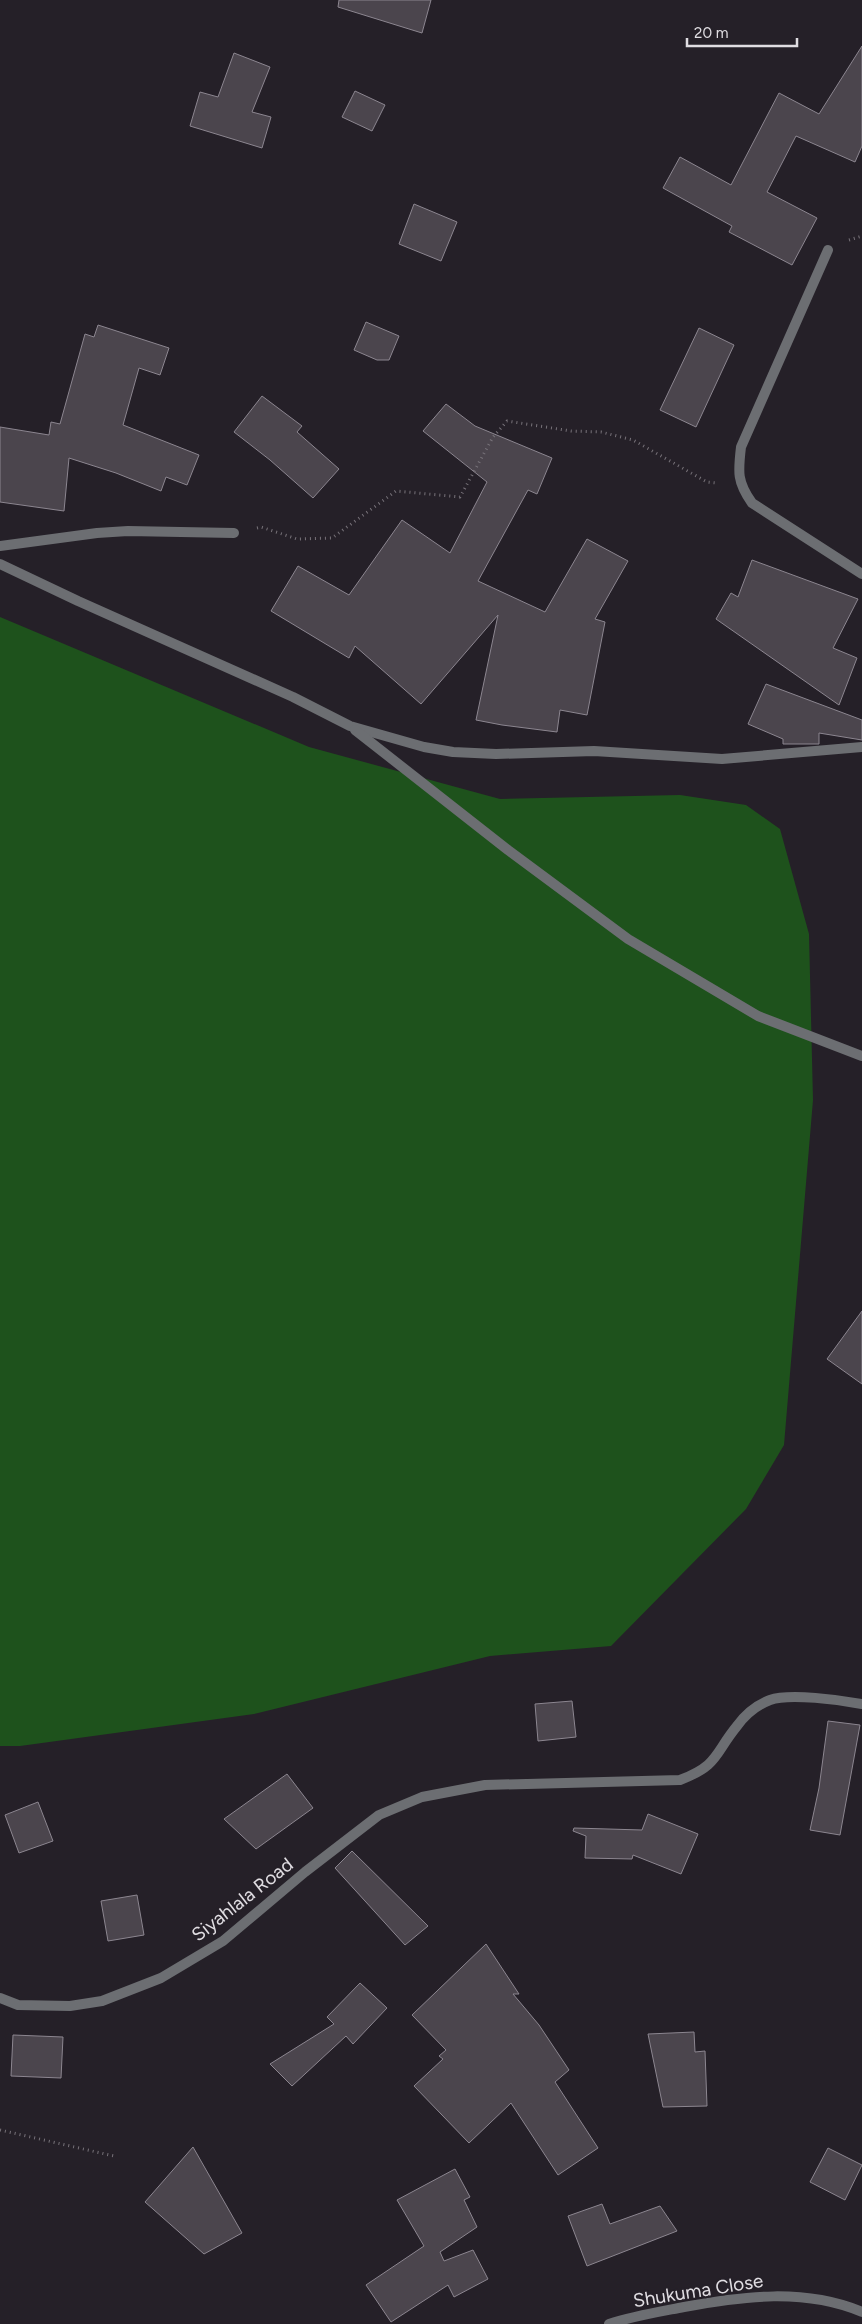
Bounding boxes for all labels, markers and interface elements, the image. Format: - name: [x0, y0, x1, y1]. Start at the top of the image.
- scale bar: [687, 15, 797, 47]
- text: 20 m: [694, 24, 728, 42]
- street label: Siyahlala Road: [187, 1853, 298, 1946]
- street label: Shukuma Close: [631, 2269, 765, 2312]

